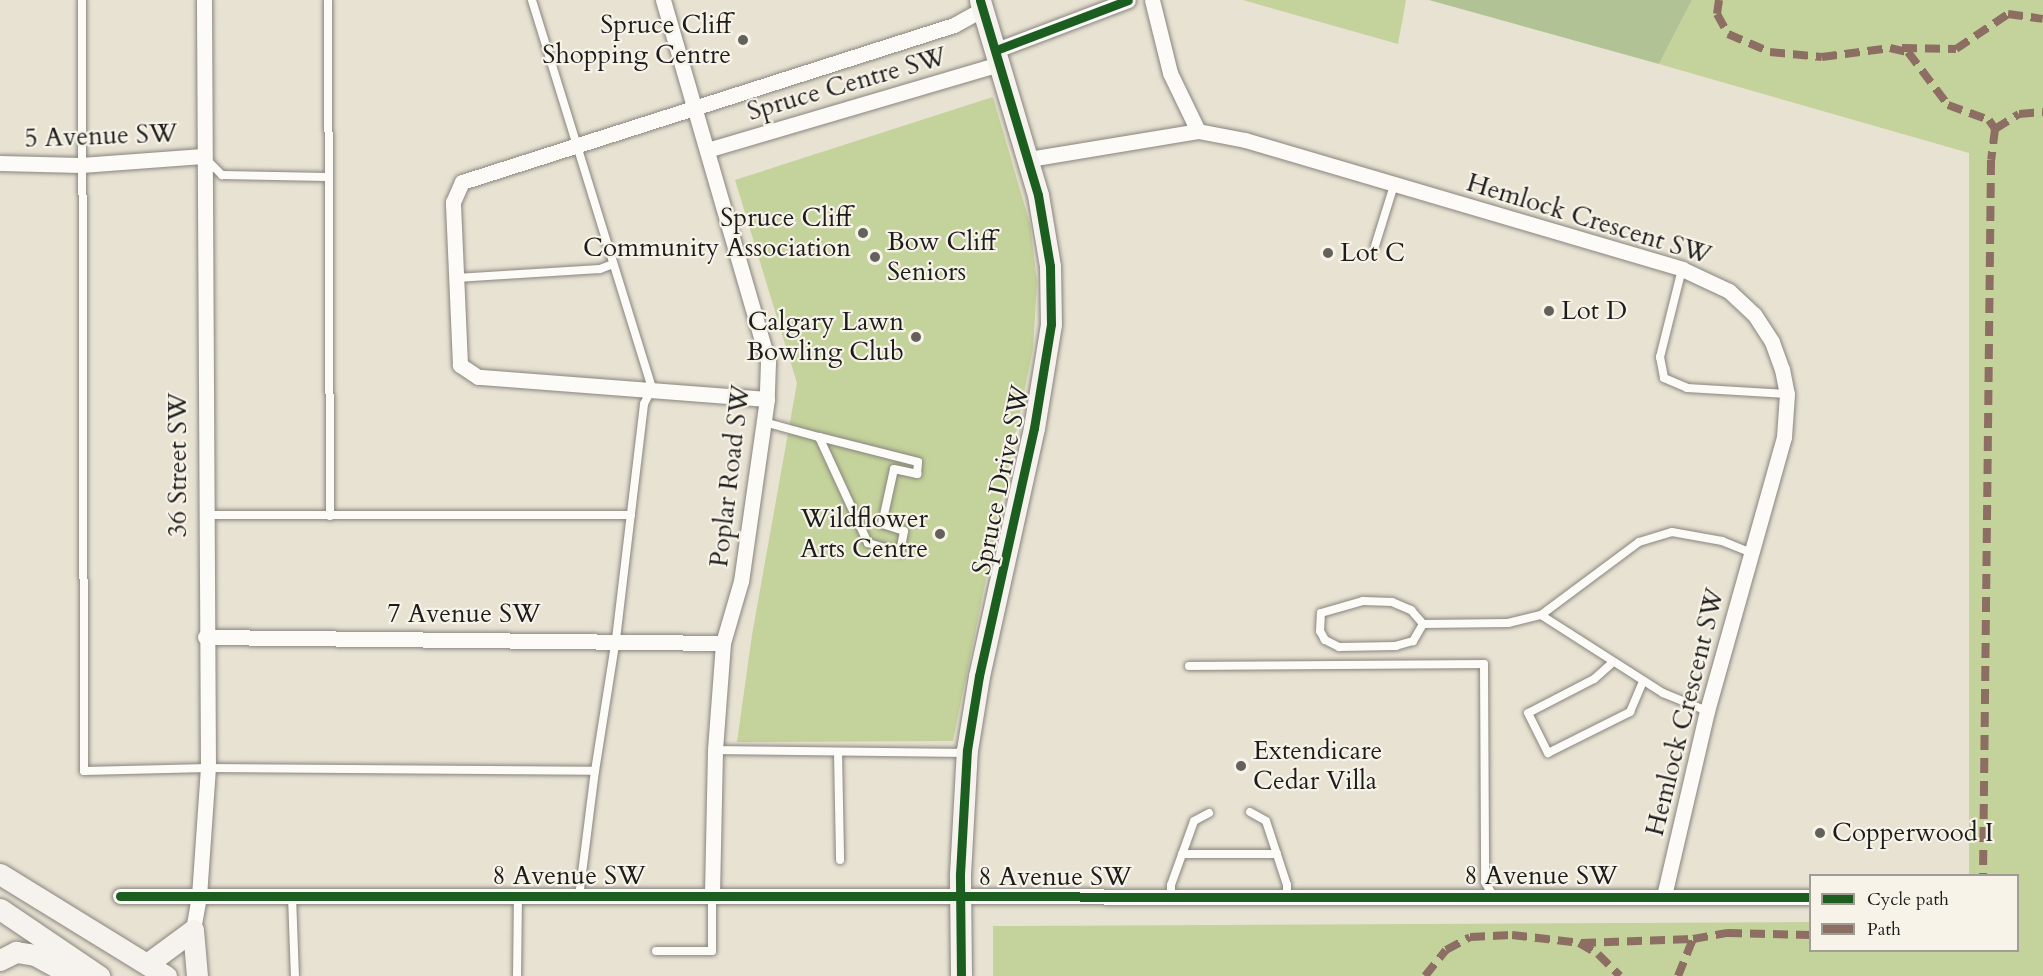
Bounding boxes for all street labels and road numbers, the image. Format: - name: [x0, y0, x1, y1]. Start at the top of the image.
- street label: Spruce Centre SW: [744, 41, 950, 127]
- street label: 5 Avenue SW: [24, 118, 178, 154]
- street label: Hemlock Crescent SW: [1463, 167, 1715, 271]
- street label: Spruce Drive SW: [966, 382, 1036, 578]
- street label: Poplar Road SW: [703, 383, 757, 569]
- street label: 36 Street SW: [162, 393, 194, 537]
- street label: Hemlock Crescent SW: [1639, 585, 1731, 839]
- street label: 7 Avenue SW: [387, 598, 541, 630]
- street label: 8 Avenue SW: [492, 860, 646, 892]
- street label: 8 Avenue SW: [1464, 860, 1618, 892]
- street label: 8 Avenue SW: [978, 861, 1132, 893]

